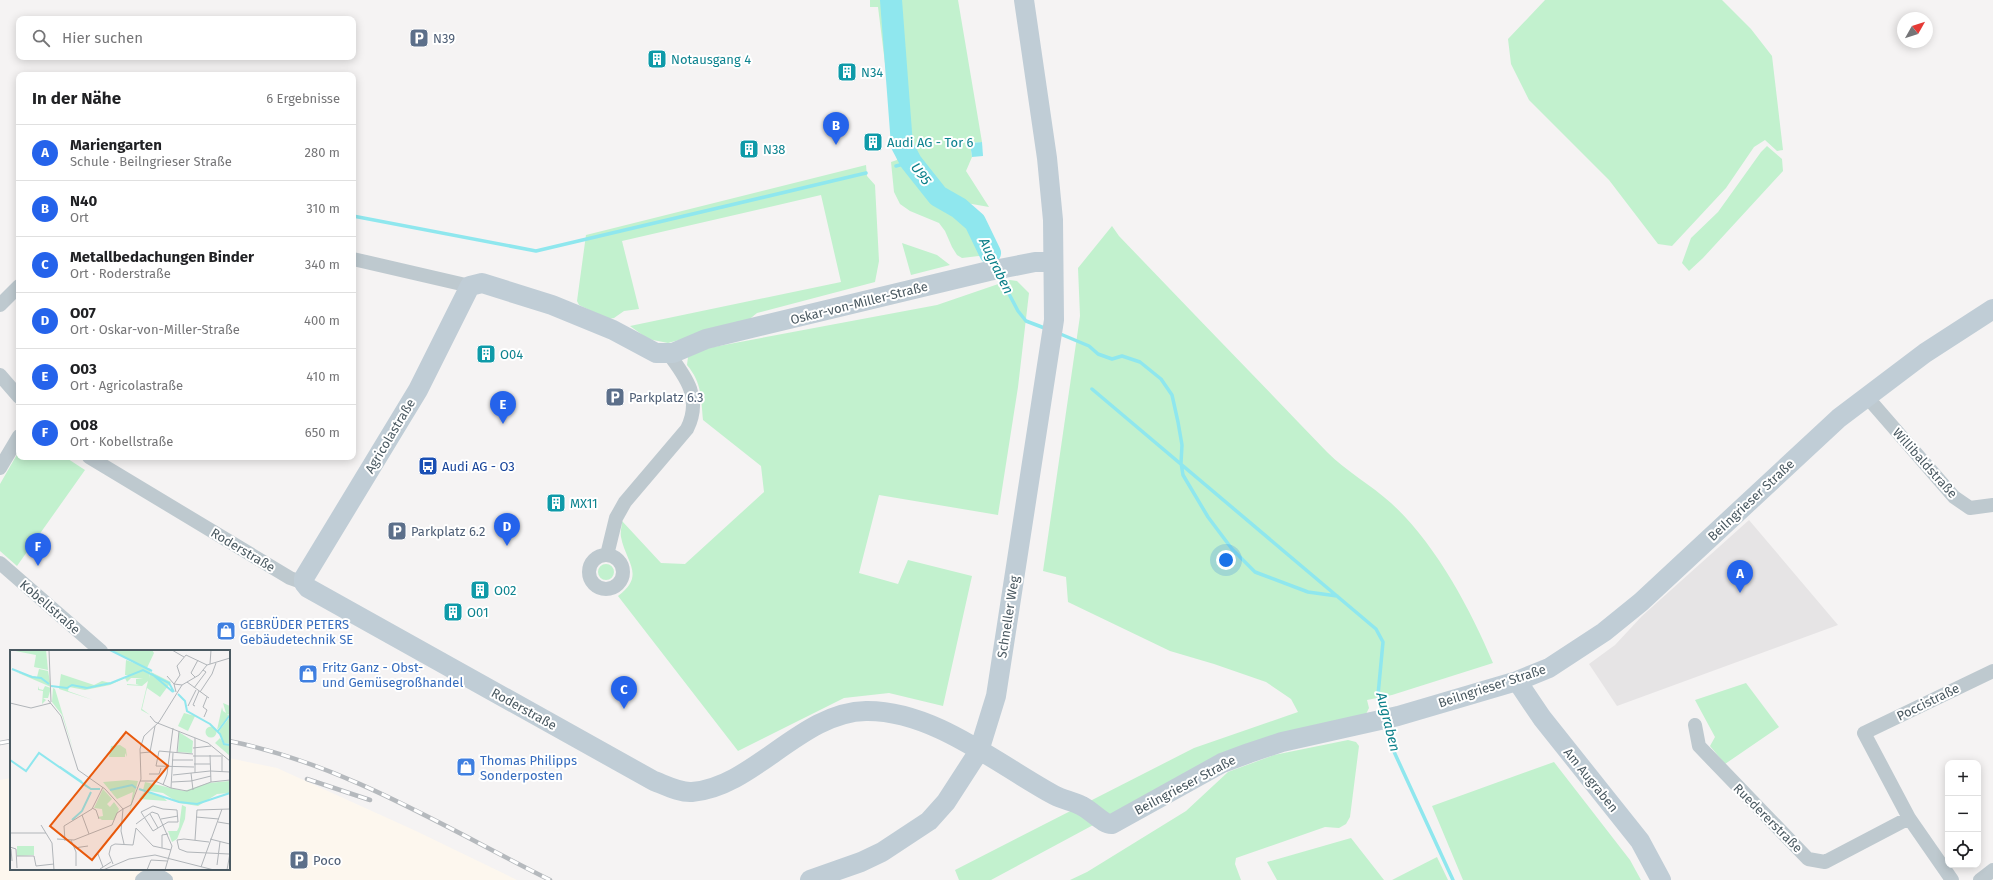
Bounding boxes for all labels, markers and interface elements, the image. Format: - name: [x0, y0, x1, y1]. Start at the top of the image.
- north arrow: [1897, 12, 1933, 48]
- search box: [16, 16, 356, 60]
- icon: search: [30, 27, 52, 49]
- parking icon: N39: [408, 27, 430, 49]
- text: Hier suchen: [62, 29, 143, 47]
- place label: N39: [433, 31, 455, 46]
- building icon: Notausgang 4: [646, 48, 668, 70]
- place label: Notausgang 4: [671, 52, 751, 67]
- building icon: N34: [836, 61, 858, 83]
- place label: N34: [861, 65, 883, 80]
- text: In der Nähe: [32, 88, 121, 109]
- text: 6 Ergebnisse: [266, 91, 340, 106]
- pin: B: [823, 112, 849, 145]
- building icon: Audi AG - Tor 6: [862, 131, 884, 153]
- place label: Audi AG - Tor 6: [887, 135, 974, 150]
- text: Mariengarten: [70, 136, 162, 154]
- building icon: N38: [738, 138, 760, 160]
- place label: N38: [763, 142, 786, 157]
- text: A: [41, 145, 49, 160]
- text: 280 m: [305, 145, 340, 160]
- text: Schule · Beilngrieser Straße: [70, 154, 232, 169]
- water label: U95: [907, 160, 935, 188]
- text: N40: [70, 192, 97, 210]
- text: B: [41, 201, 49, 216]
- text: 310 m: [306, 201, 340, 216]
- text: Ort: [70, 210, 89, 225]
- water label: Augraben: [975, 234, 1017, 297]
- text: Metallbedachungen Binder: [70, 248, 254, 266]
- text: C: [41, 257, 49, 272]
- text: 340 m: [305, 257, 340, 272]
- text: Ort · Roderstraße: [70, 266, 171, 281]
- street label: Oskar-von-Miller-Straße: [789, 279, 929, 327]
- text: O07: [70, 304, 96, 322]
- text: D: [41, 313, 49, 328]
- text: 400 m: [304, 313, 340, 328]
- text: Ort · Oskar-von-Miller-Straße: [70, 322, 240, 337]
- building icon: O04: [475, 343, 497, 365]
- place label: O04: [500, 347, 523, 362]
- text: O03: [70, 360, 97, 378]
- text: E: [42, 369, 48, 384]
- text: 410 m: [306, 369, 340, 384]
- text: Ort · Agricolastraße: [70, 378, 183, 393]
- parking icon: Parkplatz 6.3: [604, 386, 626, 408]
- place label: Parkplatz 6.3: [629, 390, 704, 405]
- pin: E: [490, 391, 516, 424]
- street label: Agricolastraße: [362, 396, 418, 476]
- text: O08: [70, 416, 98, 434]
- text: F: [42, 425, 48, 440]
- text: 650 m: [305, 425, 340, 440]
- street label: Willibaldstraße: [1890, 425, 1960, 501]
- text: Ort · Kobellstraße: [70, 434, 173, 449]
- bus stop icon: Audi AG - O3: [417, 455, 439, 477]
- street label: Beilngrieser Straße: [1705, 456, 1797, 544]
- place label: Audi AG - O3: [442, 459, 515, 474]
- building icon: MX11: [545, 492, 567, 514]
- place label: MX11: [570, 496, 598, 511]
- pin: D: [494, 513, 520, 546]
- parking icon: Parkplatz 6.2: [386, 520, 408, 542]
- place label: Parkplatz 6.2: [411, 524, 485, 539]
- street label: Roderstraße: [208, 525, 278, 575]
- pin: F: [25, 533, 51, 566]
- your location: [1216, 550, 1236, 570]
- pin: A: [1727, 560, 1753, 593]
- street label: Schneller Weg: [994, 575, 1022, 659]
- street label: Kobellstraße: [17, 577, 83, 637]
- building icon: O02: [469, 579, 491, 601]
- place label: O02: [494, 583, 517, 598]
- building icon: O01: [442, 601, 464, 623]
- place label: O01: [467, 605, 489, 620]
- place label: GEBRÜDER PETERS Gebäudetechnik SE: [240, 616, 353, 647]
- shop icon: GEBRÜDER PETERS Gebäudetechnik SE: [215, 620, 237, 642]
- inset map: [10, 650, 230, 870]
- place label: Fritz Ganz - Obst- und Gemüsegroßhandel: [322, 660, 463, 690]
- street label: Beilngrieser Straße: [1436, 661, 1548, 711]
- shop icon: Fritz Ganz - Obst- und Gemüsegroßhandel: [297, 663, 319, 685]
- pin: C: [611, 676, 637, 709]
- street label: Poccistraße: [1894, 680, 1962, 724]
- street label: Roderstraße: [489, 685, 559, 733]
- water label: Augraben: [1372, 690, 1404, 753]
- street label: Am Augraben: [1561, 745, 1621, 815]
- street label: Beilngrieser Straße: [1132, 752, 1238, 818]
- place label: Thomas Philipps Sonderposten: [480, 753, 577, 783]
- shop icon: Thomas Philipps Sonderposten: [455, 756, 477, 778]
- map controls: [1945, 760, 1981, 868]
- button: +: [1945, 760, 1981, 796]
- street label: Ruedererstraße: [1730, 780, 1806, 856]
- button: −: [1945, 796, 1981, 832]
- button: locate: [1945, 832, 1981, 868]
- parking icon: Poco: [288, 849, 310, 871]
- place label: Poco: [313, 853, 341, 868]

